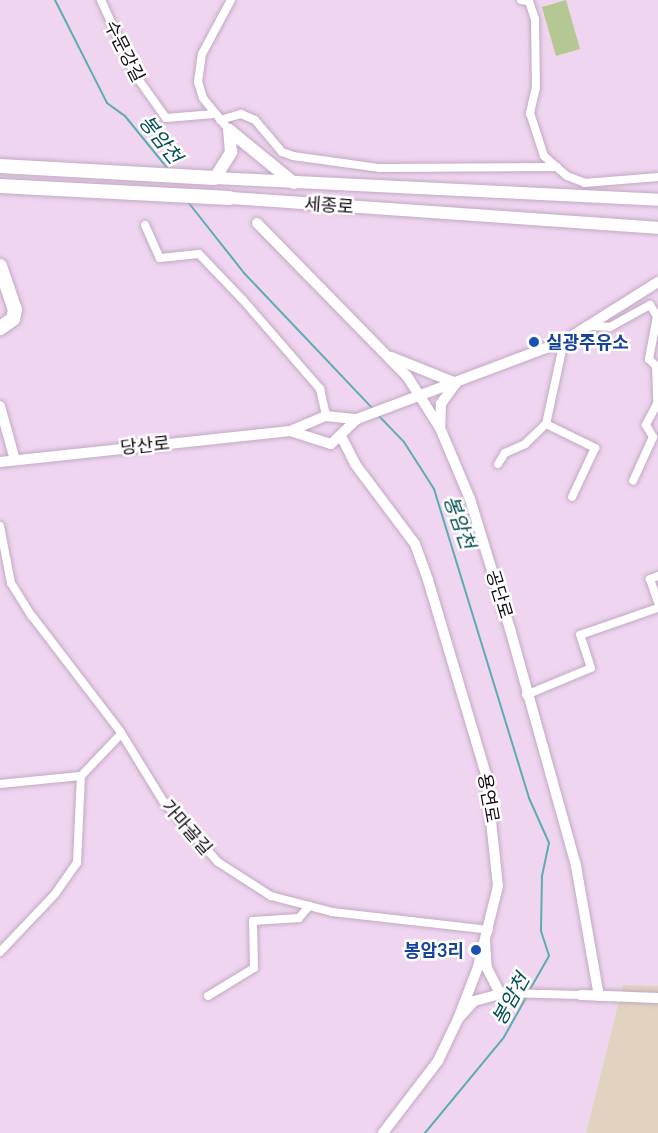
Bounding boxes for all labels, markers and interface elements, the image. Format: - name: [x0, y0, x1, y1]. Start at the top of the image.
- street label: 수문강길: [100, 17, 150, 85]
- water label: 봉암천: [135, 110, 187, 168]
- street label: 세종로: [303, 192, 355, 218]
- place label: 실광주유소: [546, 331, 629, 353]
- marker: 실광주유소: [527, 335, 541, 349]
- street label: 당산로: [119, 432, 171, 458]
- water label: 봉암천: [439, 492, 481, 552]
- street label: 공단로: [482, 567, 518, 621]
- street label: 용연로: [474, 772, 504, 824]
- street label: 가마골길: [157, 795, 217, 859]
- place label: 봉암3리: [404, 939, 464, 961]
- marker: 봉암3리: [469, 943, 483, 957]
- water label: 봉암천: [486, 969, 534, 1029]

